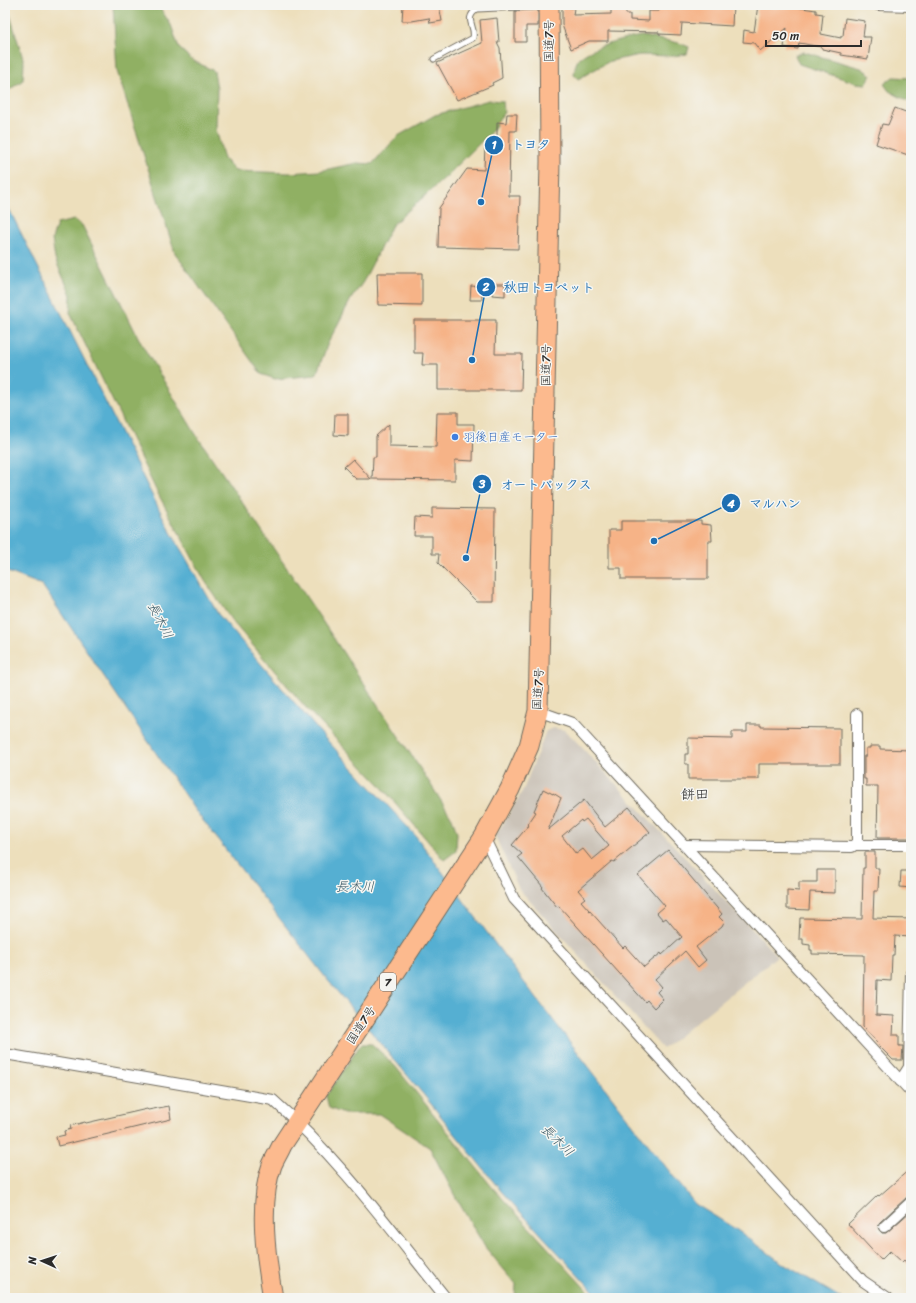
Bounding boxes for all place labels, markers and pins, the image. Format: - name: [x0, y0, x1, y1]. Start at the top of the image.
- callout: トヨタ: [484, 132, 559, 157]
- callout: 秋田トヨペット: [476, 274, 603, 299]
- place label: 羽後日産モーター: [463, 426, 559, 448]
- marker: 羽後日産モーター: [450, 432, 460, 442]
- callout: オートバックス: [472, 472, 599, 497]
- callout: マルハン: [721, 491, 809, 516]

